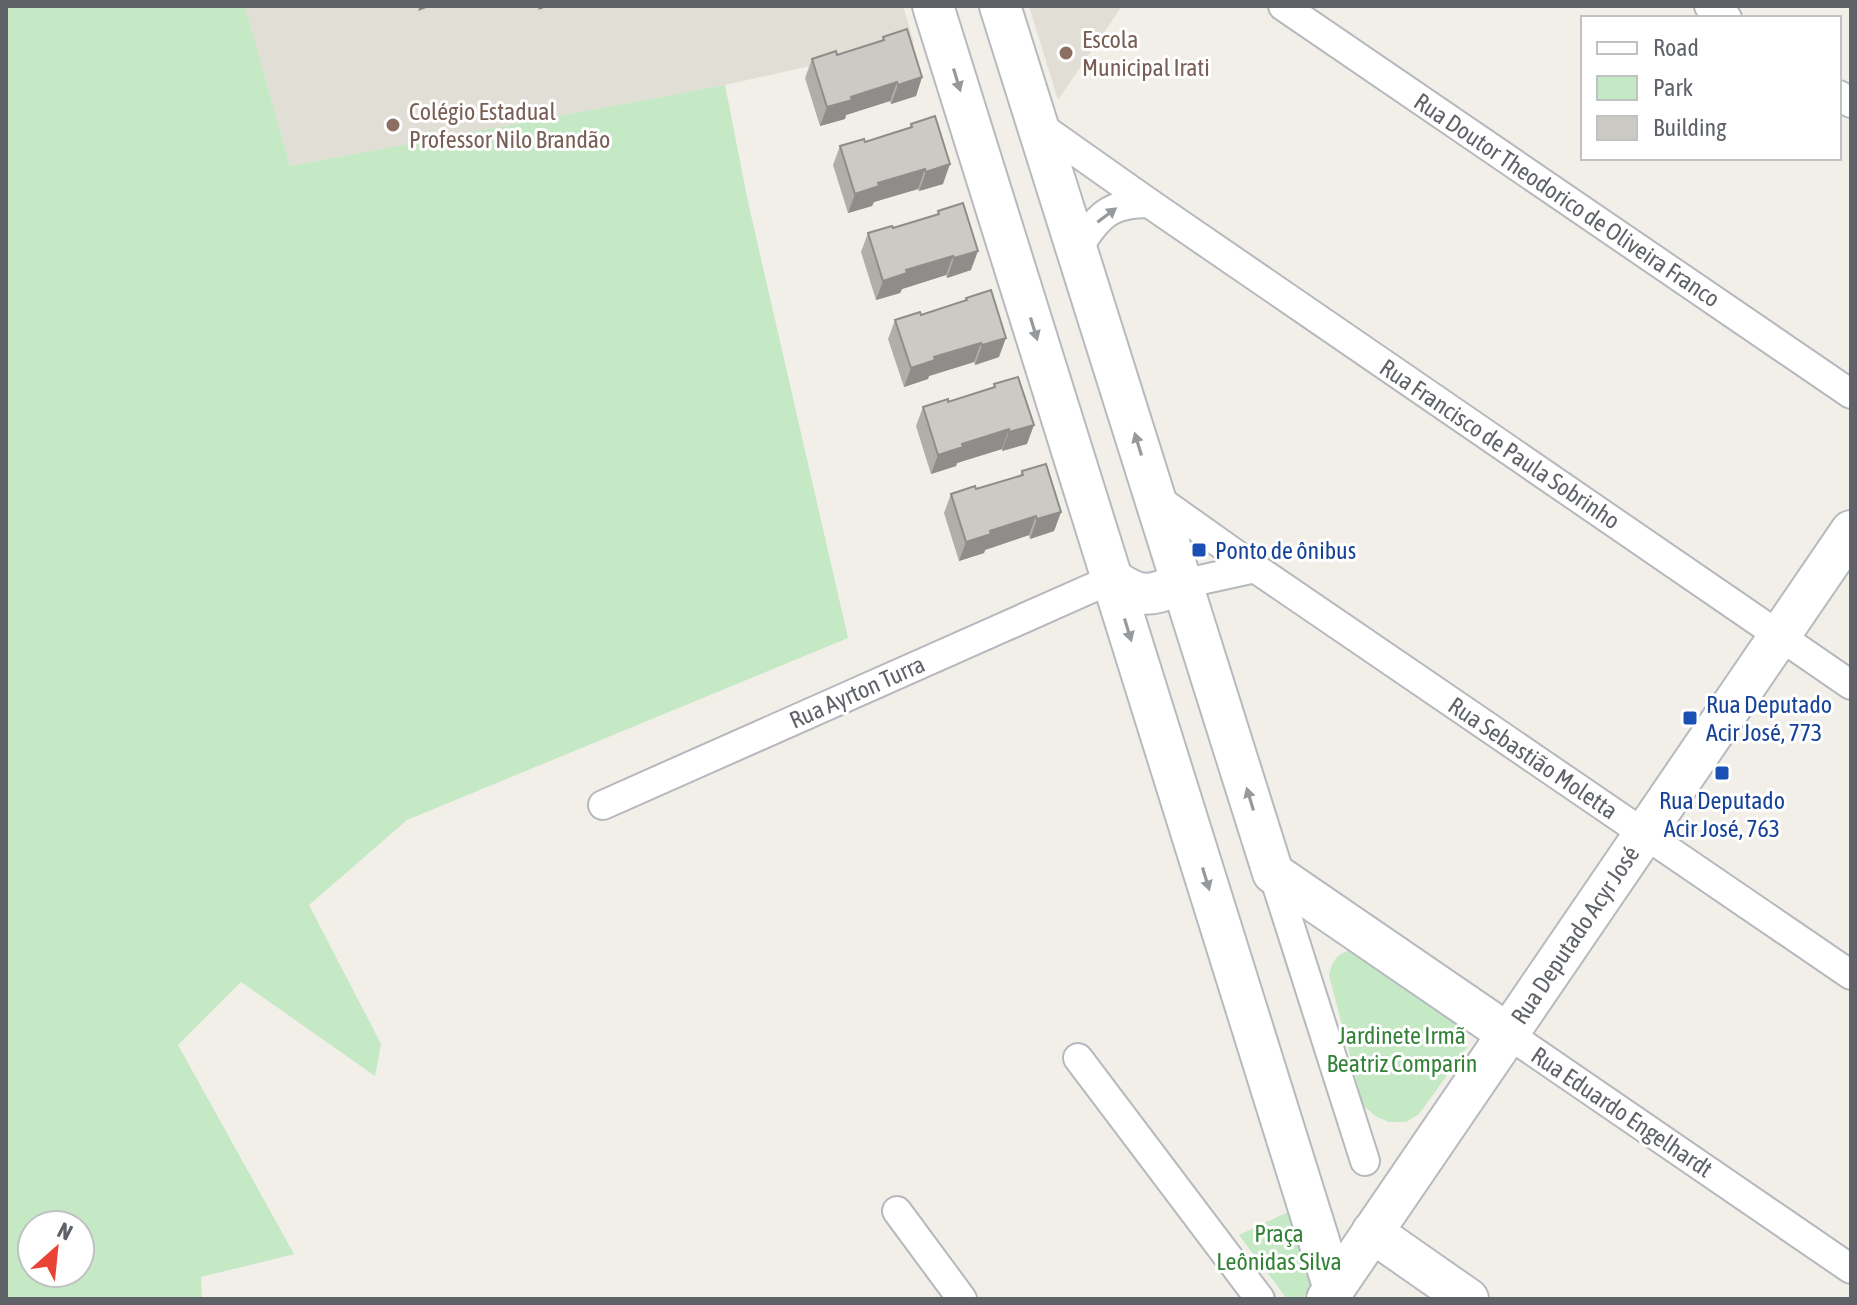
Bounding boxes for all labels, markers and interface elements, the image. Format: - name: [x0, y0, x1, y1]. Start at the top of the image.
- legend: [1581, 16, 1841, 160]
- place label: Escola Municipal Irati: [1082, 26, 1210, 81]
- text: Road: [1653, 34, 1699, 61]
- marker: Escola Municipal Irati: [1057, 44, 1075, 62]
- one-way arrow: [951, 69, 963, 93]
- text: Park: [1653, 74, 1694, 101]
- street label: Rua Doutor Theodorico de Oliveira Franco: [1409, 87, 1725, 313]
- place label: Colégio Estadual Professor Nilo Brandão: [409, 98, 610, 153]
- text: Building: [1653, 114, 1727, 141]
- marker: Colégio Estadual Professor Nilo Brandão: [384, 116, 402, 134]
- one-way arrow: [1097, 207, 1117, 223]
- one-way arrow: [1028, 317, 1041, 341]
- street label: Rua Francisco de Paula Sobrinho: [1375, 354, 1625, 534]
- one-way arrow: [1131, 432, 1144, 456]
- place label: Ponto de ônibus: [1215, 537, 1356, 564]
- marker: Ponto de ônibus: [1190, 541, 1208, 559]
- one-way arrow: [1122, 619, 1135, 643]
- street label: Rua Ayrton Turra: [785, 650, 929, 734]
- place label: Rua Deputado Acir José, 773: [1706, 691, 1832, 746]
- street label: Rua Sebastião Moletta: [1444, 692, 1622, 824]
- marker: Rua Deputado Acir José, 773: [1681, 709, 1699, 727]
- marker: Rua Deputado Acir José, 763: [1713, 764, 1731, 782]
- one-way arrow: [1243, 787, 1256, 811]
- place label: Rua Deputado Acir José, 763: [1659, 787, 1785, 842]
- street label: Rua Deputado Acyr José: [1505, 841, 1645, 1029]
- one-way arrow: [1200, 867, 1212, 891]
- park label: Jardinete Irmã Beatriz Comparin: [1326, 1022, 1478, 1077]
- street label: Rua Eduardo Engelhardt: [1526, 1041, 1718, 1183]
- north arrow: [16, 1209, 96, 1289]
- text: N: [53, 1217, 77, 1246]
- park label: Praça Leônidas Silva: [1216, 1220, 1342, 1275]

